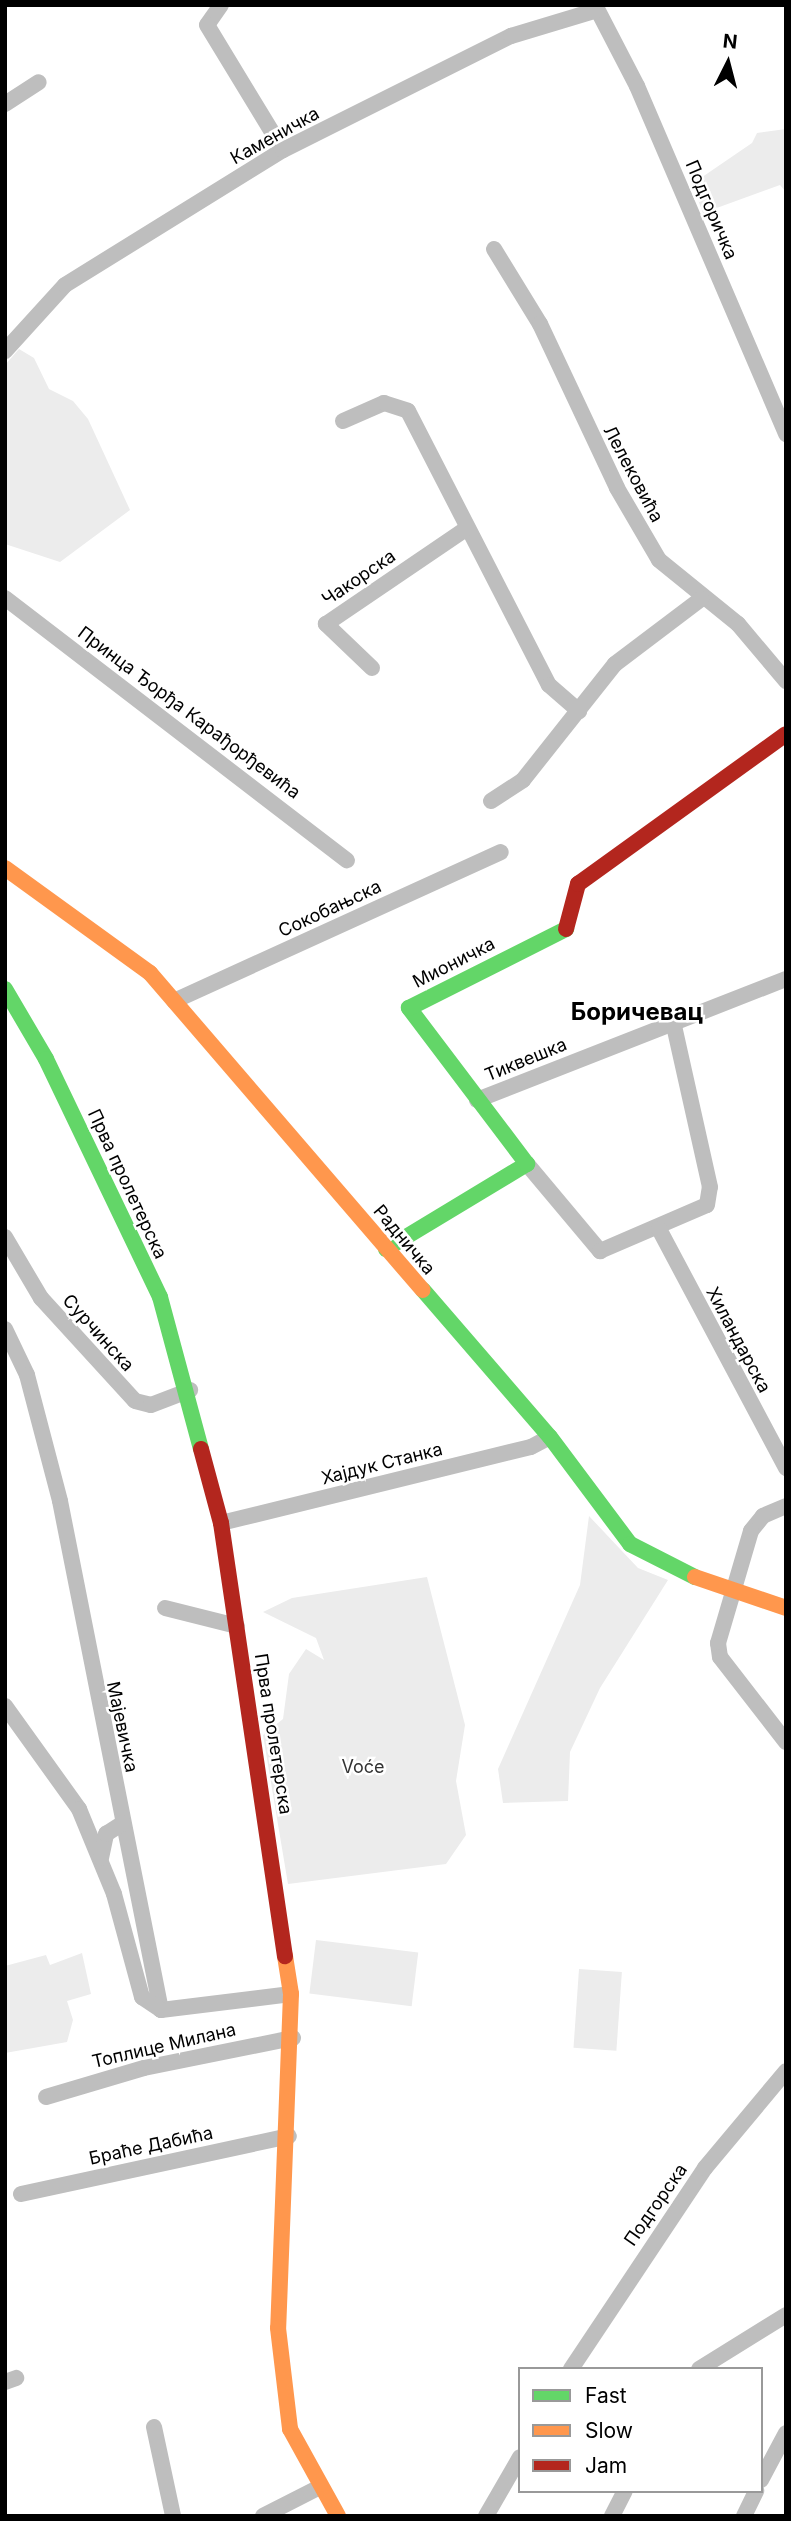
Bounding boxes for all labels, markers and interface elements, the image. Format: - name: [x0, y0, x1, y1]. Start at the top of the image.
- north arrow: [693, 28, 763, 98]
- text: N: [722, 29, 739, 54]
- street label: Каменичка: [227, 103, 323, 169]
- street label: Подгоричка: [680, 157, 742, 263]
- street label: Лелековића: [598, 422, 668, 526]
- street label: Чакорска: [318, 546, 400, 610]
- street label: Принца Ђорђа Карађорђевића: [73, 622, 305, 804]
- street label: Сокобањска: [275, 876, 385, 942]
- street label: Мионичка: [409, 933, 499, 993]
- district label: Боричевац: [571, 998, 703, 1026]
- street label: Тиквешка: [482, 1034, 570, 1086]
- street label: Прва пролетерска: [83, 1106, 171, 1262]
- street label: Радничка: [369, 1201, 439, 1279]
- street label: Хиландарска: [701, 1283, 775, 1397]
- street label: Сурчинска: [58, 1290, 138, 1376]
- street label: Хајдук Станка: [319, 1439, 445, 1489]
- street label: Прва пролетерска: [250, 1652, 296, 1816]
- street label: Мајевичка: [102, 1680, 142, 1774]
- park label: Voće: [341, 1756, 385, 1778]
- street label: Топлице Милана: [90, 2019, 238, 2073]
- street label: Браће Дабића: [87, 2122, 215, 2170]
- street label: Подгорска: [620, 2160, 692, 2250]
- legend: [518, 2367, 763, 2493]
- text: Fast: [585, 2383, 627, 2408]
- text: Slow: [585, 2418, 633, 2443]
- text: Jam: [585, 2453, 627, 2478]

